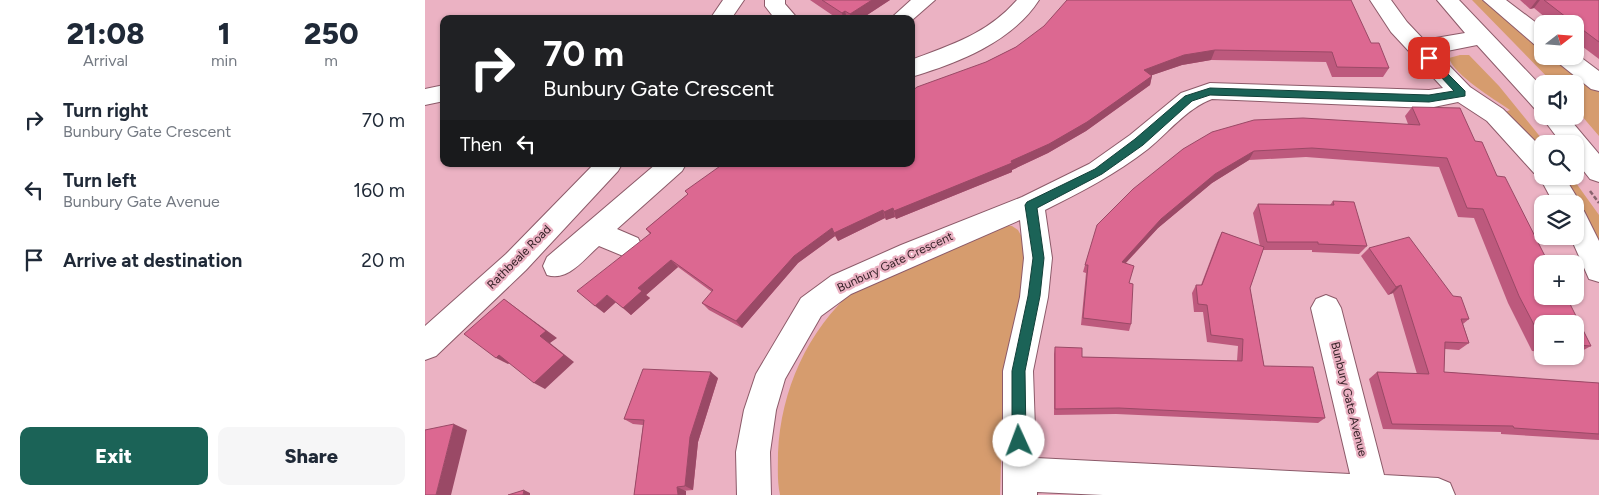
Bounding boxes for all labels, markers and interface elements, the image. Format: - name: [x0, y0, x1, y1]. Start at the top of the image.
- text: 21:08: [66, 15, 145, 52]
- text: 1: [218, 15, 231, 52]
- text: 250: [304, 15, 358, 52]
- north arrow: [1534, 15, 1584, 65]
- map controls: [1534, 15, 1584, 365]
- text: 70 m: [543, 33, 624, 75]
- icon: right: [460, 35, 525, 100]
- pin: [1408, 37, 1450, 79]
- icon: arrive: [1415, 44, 1443, 72]
- text: Arrival: [83, 51, 128, 70]
- text: min: [211, 51, 237, 70]
- text: m: [324, 51, 338, 70]
- text: Bunbury Gate Crescent: [543, 75, 774, 102]
- button: sound: [1534, 75, 1584, 125]
- text: Turn right: [63, 99, 149, 122]
- icon: right: [20, 106, 48, 134]
- text: 70 m: [362, 109, 405, 132]
- text: Bunbury Gate Crescent: [63, 122, 231, 141]
- icon: left: [512, 130, 540, 158]
- text: Then: [460, 133, 502, 156]
- button: search: [1534, 135, 1584, 185]
- text: Turn left: [63, 169, 137, 192]
- icon: left: [20, 176, 48, 204]
- text: 160 m: [353, 179, 405, 202]
- text: Bunbury Gate Avenue: [63, 192, 220, 211]
- button: layers: [1534, 195, 1584, 245]
- street label: Rathbeale Road: [484, 222, 554, 292]
- street label: Bunbury Gate Crescent: [835, 229, 956, 295]
- icon: arrive: [20, 246, 48, 274]
- text: Arrive at destination: [63, 249, 242, 272]
- text: 20 m: [361, 249, 405, 272]
- button: +: [1534, 255, 1584, 305]
- button: −: [1534, 315, 1584, 365]
- street label: Bunbury Gate Avenue: [1328, 340, 1370, 458]
- position arrow: [992, 414, 1044, 466]
- button: Exit: [20, 427, 208, 485]
- button: Share: [218, 427, 405, 485]

